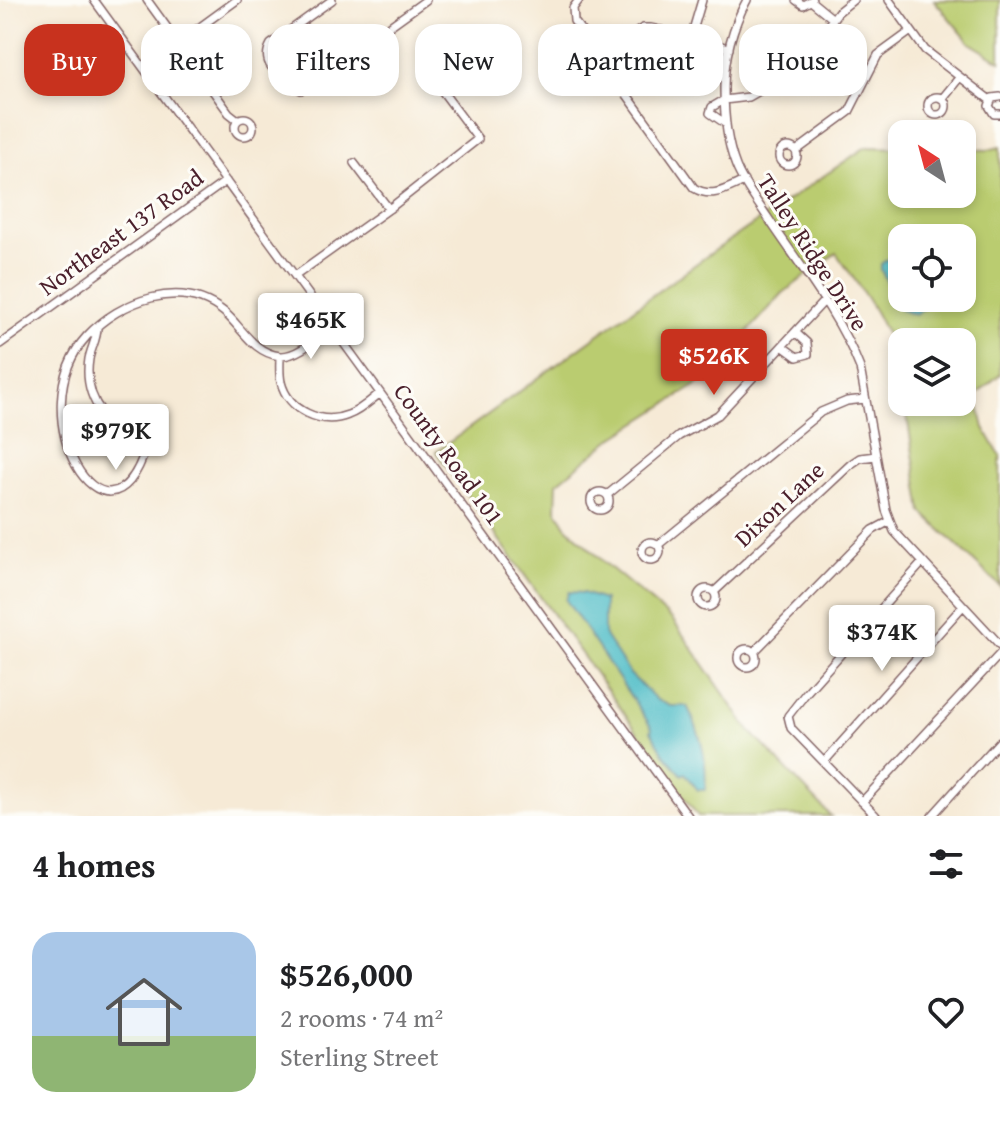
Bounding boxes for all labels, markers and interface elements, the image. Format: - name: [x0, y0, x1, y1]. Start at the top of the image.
- chip: Buy: [24, 24, 125, 96]
- chip: Rent: [141, 24, 252, 96]
- chip: Filters: [268, 24, 399, 96]
- chip: New: [415, 24, 522, 96]
- chip: Apartment: [538, 24, 723, 96]
- chip: House: [739, 24, 867, 96]
- north arrow: [888, 120, 976, 208]
- map controls: [888, 120, 976, 416]
- street label: Northeast 137 Road: [31, 160, 211, 304]
- street label: Talley Ridge Drive: [749, 166, 877, 338]
- button: locate: [888, 224, 976, 312]
- pin: $465K: [255, 293, 367, 361]
- text: $465K: [276, 299, 346, 338]
- button: layers: [888, 328, 976, 416]
- pin: $526K: [658, 329, 770, 397]
- text: $526K: [679, 335, 749, 374]
- street label: County Road 101: [386, 376, 512, 532]
- pin: $979K: [60, 404, 172, 472]
- text: $979K: [81, 410, 151, 449]
- street label: Dixon Lane: [726, 453, 832, 555]
- pin: $374K: [826, 605, 938, 673]
- text: $374K: [847, 611, 917, 650]
- text: 4 homes: [32, 840, 156, 889]
- icon: filters: [924, 842, 968, 886]
- text: $526,000: [280, 949, 413, 998]
- icon: home: [96, 964, 192, 1060]
- icon: heart: [924, 990, 968, 1034]
- text: 2 rooms · 74 m²: [280, 998, 443, 1037]
- text: Sterling Street: [280, 1037, 438, 1076]

